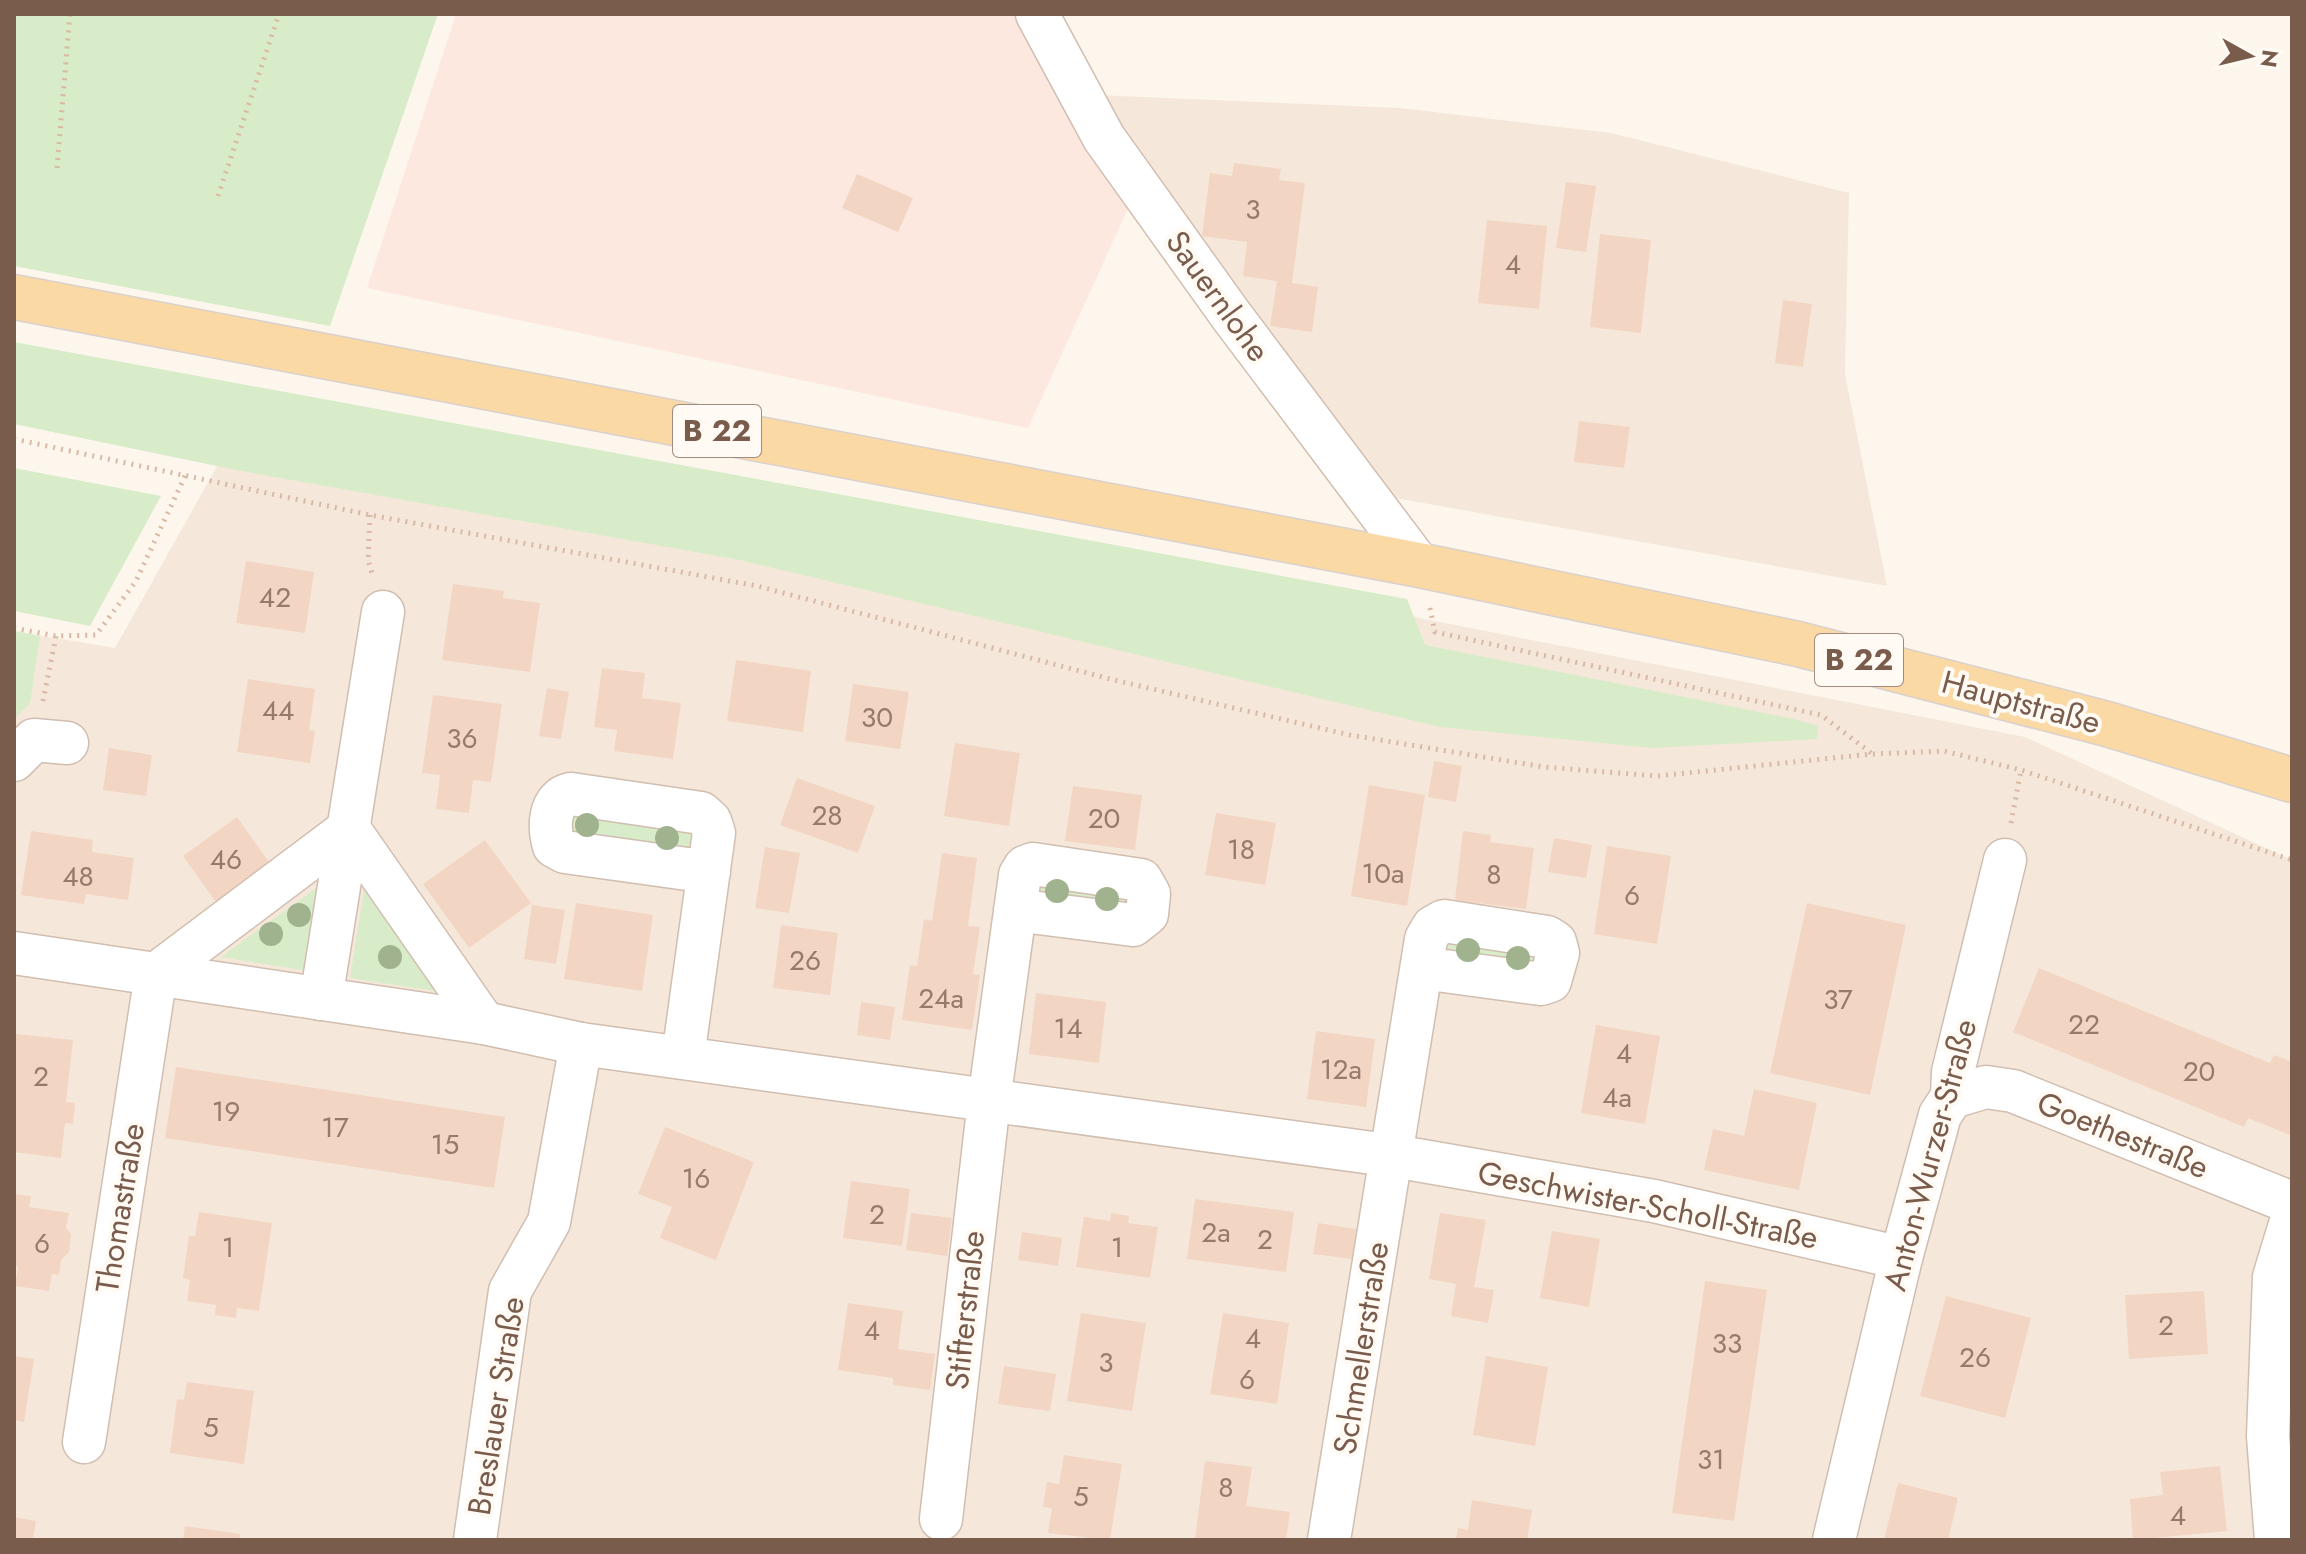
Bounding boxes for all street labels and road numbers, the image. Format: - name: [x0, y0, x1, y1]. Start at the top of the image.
- street label: Sauernlohe: [1155, 221, 1281, 371]
- road number: B 22: [673, 405, 761, 457]
- road number: B 22: [1815, 634, 1903, 686]
- street label: Hauptstraße: [1937, 659, 2105, 745]
- street label: Anton-Wurzer-Straße: [1872, 1014, 1988, 1296]
- street label: Goethestraße: [2030, 1080, 2216, 1190]
- street label: Thomastraße: [84, 1120, 156, 1296]
- street label: Geschwister-Scholl-Straße: [1474, 1149, 1822, 1261]
- street label: Stifterstraße: [934, 1228, 996, 1392]
- street label: Schmellerstraße: [1321, 1238, 1401, 1458]
- street label: Breslauer Straße: [456, 1294, 536, 1518]

